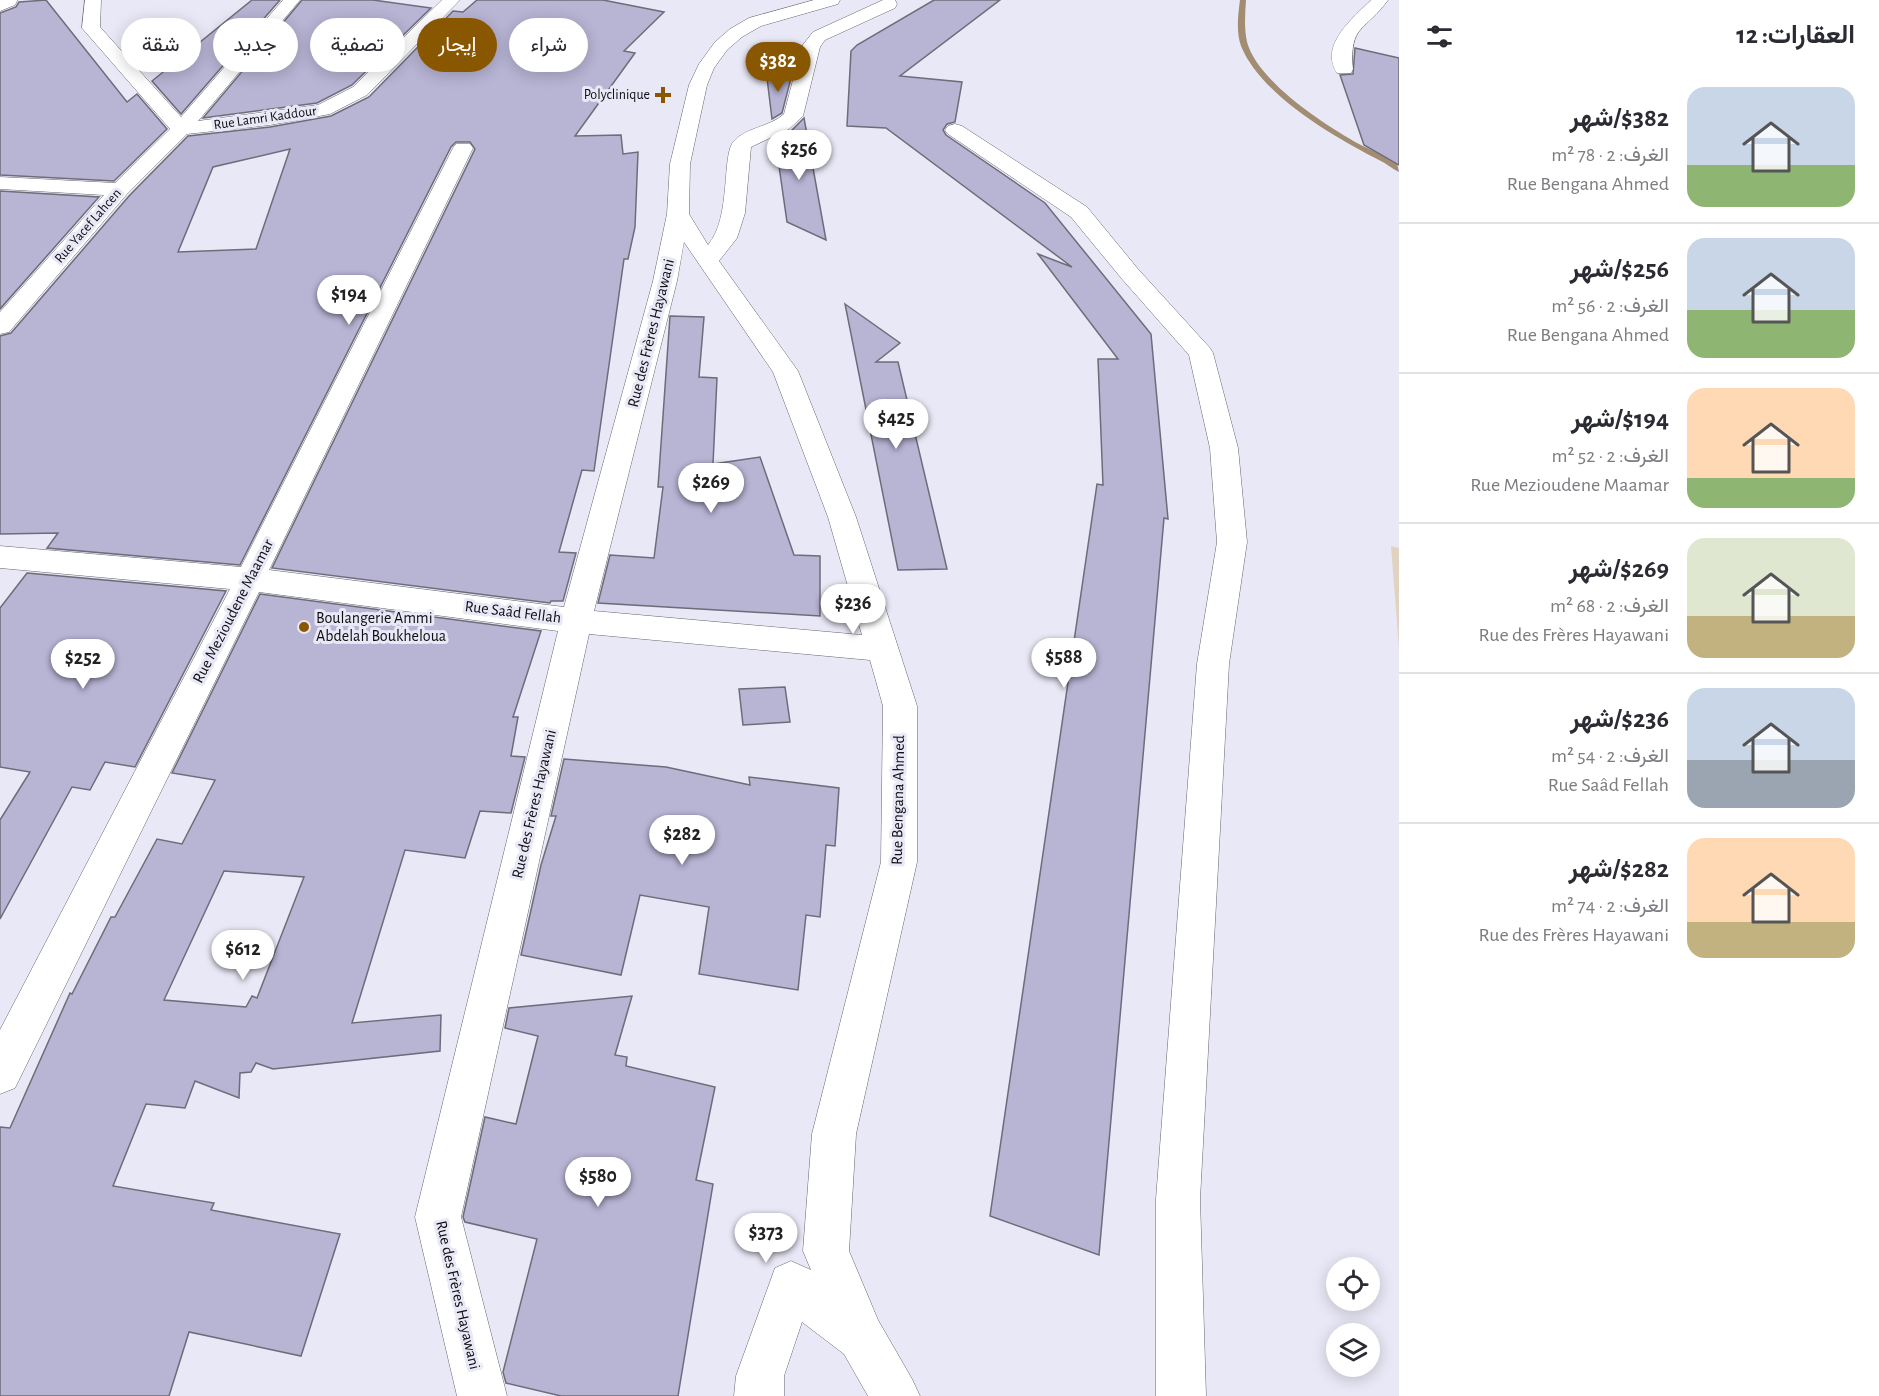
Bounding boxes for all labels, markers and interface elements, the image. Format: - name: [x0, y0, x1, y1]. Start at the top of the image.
- chip: شقة: [121, 18, 201, 72]
- chip: جديد: [213, 18, 298, 72]
- chip: تصفية: [310, 18, 405, 72]
- chip: إيجار: [417, 18, 497, 72]
- chip: شراء: [509, 18, 588, 72]
- icon: filters: [1423, 20, 1456, 53]
- text: العقارات: 12: [1736, 22, 1855, 48]
- pin: $382: [742, 42, 814, 93]
- text: $382: [760, 51, 796, 71]
- marker: Polyclinique: [654, 86, 672, 104]
- place label: Polyclinique: [584, 88, 650, 102]
- street label: Rue Lamri Kaddour: [213, 104, 318, 132]
- text: $382/شهر: [1570, 105, 1669, 131]
- icon: home: [1735, 111, 1807, 183]
- pin: $256: [763, 130, 835, 181]
- text: $256: [781, 139, 817, 159]
- text: الغرف: 2 · 78 m²: [1551, 145, 1669, 165]
- text: Rue Bengana Ahmed: [1507, 174, 1669, 194]
- street label: Rue Yacef Lahcen: [52, 186, 124, 266]
- text: $256/شهر: [1570, 256, 1669, 282]
- street label: Rue des Frères Hayawani: [625, 257, 678, 409]
- icon: home: [1735, 262, 1807, 334]
- pin: $194: [313, 275, 385, 326]
- text: $194: [331, 284, 367, 304]
- text: الغرف: 2 · 56 m²: [1551, 296, 1669, 316]
- text: Rue Bengana Ahmed: [1507, 325, 1669, 345]
- pin: $425: [860, 399, 932, 450]
- text: $194/شهر: [1571, 406, 1669, 432]
- text: $425: [877, 408, 915, 428]
- icon: home: [1735, 412, 1807, 484]
- text: الغرف: 2 · 52 m²: [1552, 446, 1669, 466]
- pin: $269: [675, 463, 747, 514]
- text: $269: [692, 472, 730, 492]
- text: Rue Mezioudene Maamar: [1470, 475, 1669, 495]
- street label: Rue Mezioudene Maamar: [190, 536, 277, 686]
- text: $269/شهر: [1569, 556, 1669, 582]
- icon: home: [1735, 562, 1807, 634]
- pin: $236: [817, 584, 889, 635]
- text: $236: [835, 593, 871, 613]
- text: الغرف: 2 · 68 m²: [1550, 596, 1669, 616]
- street label: Rue Saâd Fellah: [464, 598, 562, 626]
- place label: Boulangerie Ammi Abdelah Boukheloua: [316, 610, 446, 644]
- marker: Boulangerie Ammi Abdelah Boukheloua: [297, 620, 311, 634]
- text: Rue des Frères Hayawani: [1479, 625, 1669, 645]
- pin: $588: [1028, 638, 1100, 689]
- pin: $252: [47, 639, 119, 690]
- text: $588: [1045, 647, 1083, 667]
- text: $252: [65, 648, 101, 668]
- text: $236/شهر: [1570, 706, 1669, 732]
- icon: home: [1735, 712, 1807, 784]
- street label: Rue des Frères Hayawani: [509, 728, 560, 880]
- street label: Rue Bengana Ahmed: [889, 735, 907, 865]
- text: الغرف: 2 · 54 m²: [1551, 746, 1669, 766]
- text: Rue Saâd Fellah: [1548, 775, 1669, 795]
- pin: $282: [646, 815, 718, 866]
- text: $282: [663, 824, 701, 844]
- text: $282/شهر: [1569, 856, 1669, 882]
- icon: home: [1735, 862, 1807, 934]
- text: الغرف: 2 · 74 m²: [1551, 896, 1669, 916]
- text: Rue des Frères Hayawani: [1479, 925, 1669, 945]
- pin: $612: [207, 930, 279, 981]
- text: $612: [225, 939, 261, 959]
- pin: $580: [562, 1157, 634, 1208]
- text: $580: [579, 1166, 617, 1186]
- pin: $373: [730, 1213, 802, 1264]
- street label: Rue des Frères Hayawani: [432, 1219, 483, 1371]
- text: $373: [749, 1222, 783, 1242]
- map controls: [1326, 1257, 1380, 1377]
- button: locate: [1326, 1257, 1380, 1311]
- button: layers: [1326, 1323, 1380, 1377]

